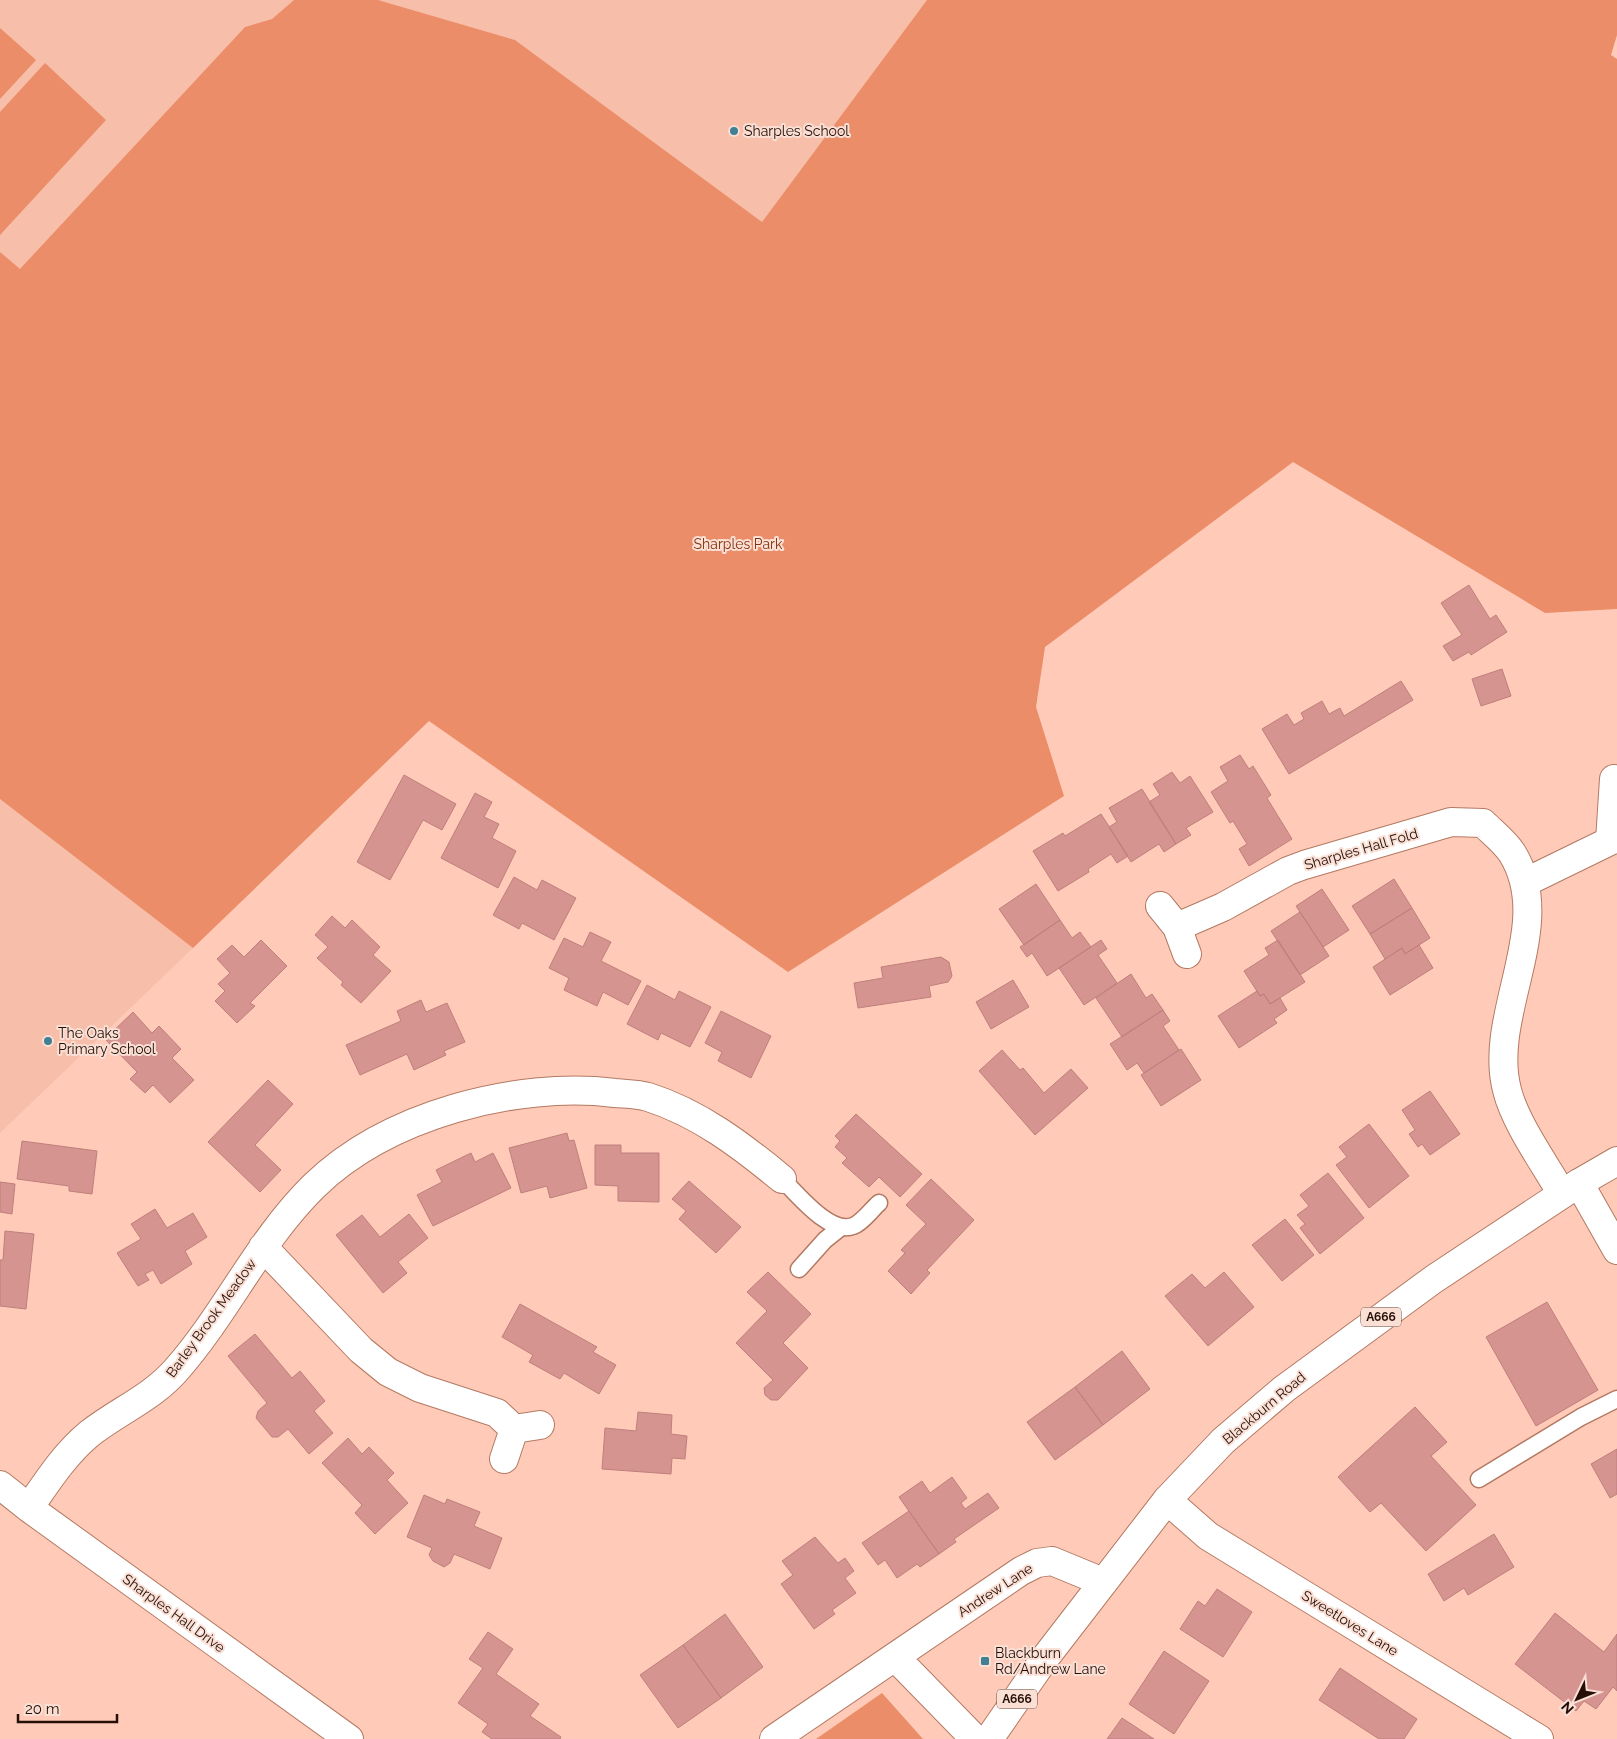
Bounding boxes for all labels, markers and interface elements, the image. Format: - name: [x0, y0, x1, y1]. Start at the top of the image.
- place label: Sharples School: [744, 123, 849, 139]
- marker: Sharples School: [728, 125, 740, 137]
- park label: Sharples Park: [694, 536, 783, 552]
- street label: Sharples Hall Fold: [1302, 825, 1420, 873]
- place label: The Oaks Primary School: [58, 1025, 156, 1057]
- marker: The Oaks Primary School: [42, 1035, 54, 1047]
- street label: Barley Brook Meadow: [163, 1255, 260, 1380]
- road number: A666: [1361, 1308, 1401, 1326]
- street label: Blackburn Road: [1219, 1369, 1309, 1447]
- street label: Andrew Lane: [955, 1560, 1035, 1620]
- street label: Sharples Hall Drive: [120, 1571, 228, 1655]
- street label: Sweetloves Lane: [1299, 1587, 1401, 1659]
- place label: Blackburn Rd/Andrew Lane: [995, 1645, 1106, 1677]
- marker: Blackburn Rd/Andrew Lane: [979, 1655, 991, 1667]
- north arrow: [1552, 1674, 1602, 1724]
- road number: A666: [997, 1690, 1037, 1708]
- scale bar: [18, 1692, 116, 1724]
- text: N: [1558, 1699, 1577, 1717]
- text: 20 m: [25, 1700, 60, 1718]

